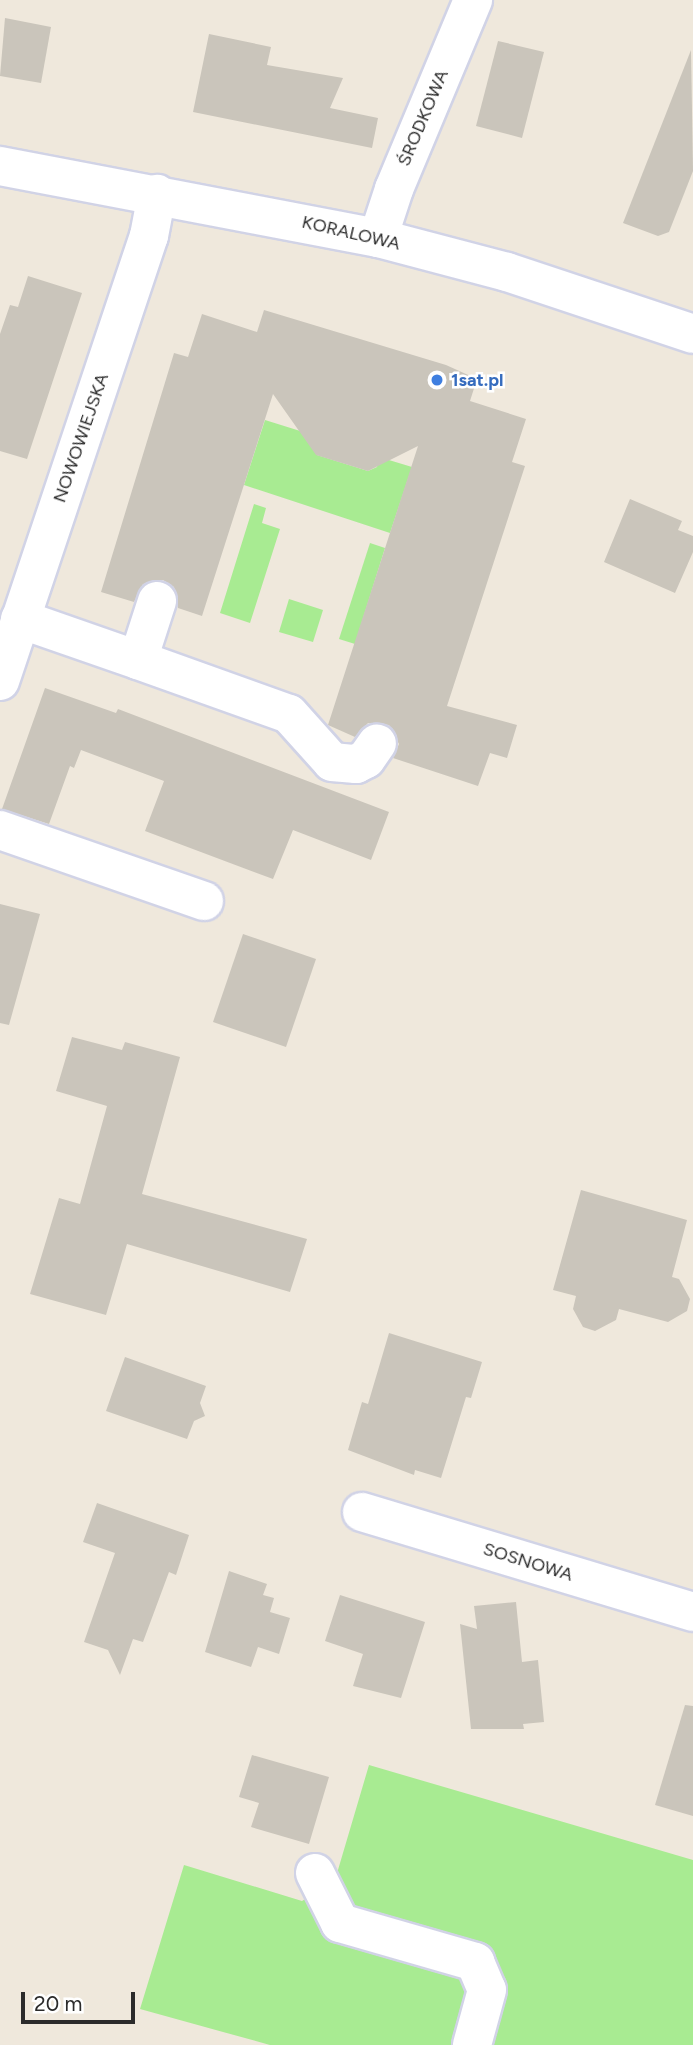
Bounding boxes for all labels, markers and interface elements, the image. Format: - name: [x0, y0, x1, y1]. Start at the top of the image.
- street label: ŚRODKOWA: [393, 67, 453, 169]
- street label: KORALOWA: [300, 211, 402, 255]
- place label: 1sat.pl: [451, 369, 504, 391]
- street label: NOWOWIEJSKA: [49, 371, 113, 505]
- marker: 1sat.pl: [429, 372, 445, 388]
- street label: SOSNOWA: [481, 1538, 575, 1586]
- scale bar: [24, 1979, 138, 2023]
- text: 20 m: [34, 1991, 82, 2016]

